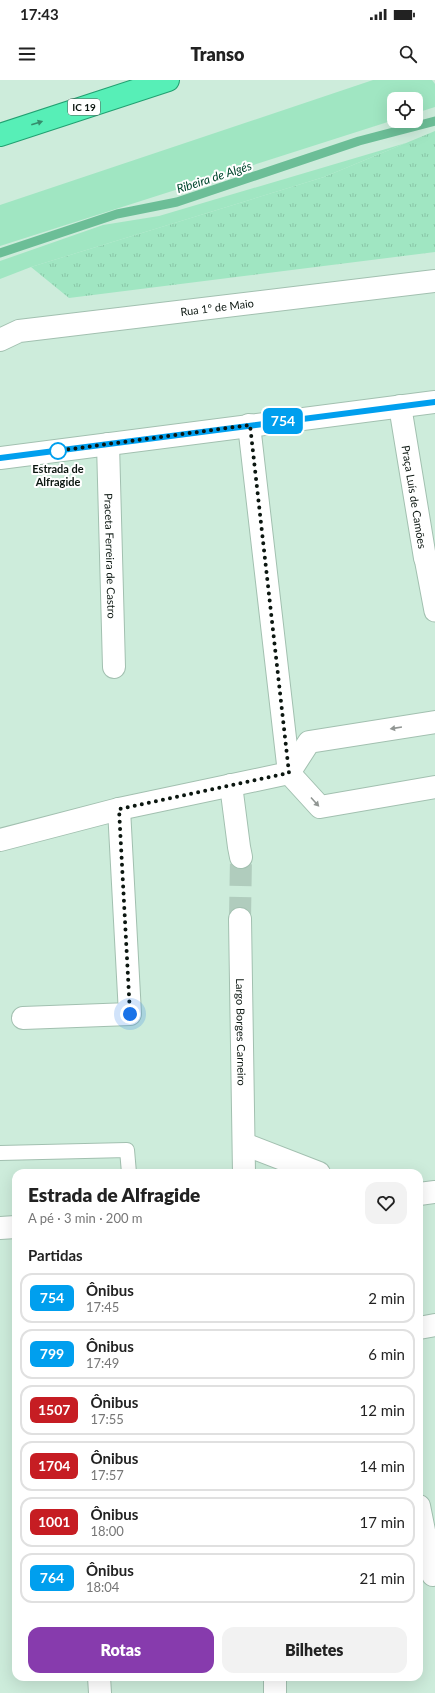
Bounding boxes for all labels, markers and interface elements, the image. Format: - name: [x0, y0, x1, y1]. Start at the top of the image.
- text: 17:43: [20, 5, 59, 23]
- icon: menu: [16, 43, 38, 65]
- text: Transo: [190, 43, 245, 65]
- icon: search: [397, 43, 419, 65]
- map controls: [387, 92, 423, 128]
- button: locate: [387, 92, 423, 128]
- road number: IC 19: [68, 99, 100, 115]
- one-way arrow: [31, 120, 43, 126]
- water label: Ribeira de Algés: [174, 158, 254, 196]
- street label: Rua 1º de Maio: [180, 296, 254, 318]
- line badge: 754: [260, 408, 306, 434]
- text: 754: [271, 412, 295, 429]
- marker: Estrada de Alfragide: [49, 442, 67, 460]
- street label: Praça Luís de Camões: [400, 444, 430, 550]
- place label: Estrada de Alfragide: [32, 462, 84, 488]
- street label: Praceta Ferreira de Castro: [103, 493, 119, 619]
- one-way arrow: [390, 725, 403, 731]
- one-way arrow: [310, 797, 320, 807]
- street label: Largo Borges Carneiro: [234, 978, 249, 1086]
- your location: [120, 1004, 140, 1024]
- button: heart: [365, 1182, 407, 1224]
- text: Estrada de Alfragide: [28, 1183, 200, 1206]
- text: A pé · 3 min · 200 m: [28, 1210, 143, 1226]
- text: Partidas: [28, 1246, 83, 1264]
- text: Ônibus: [86, 1281, 134, 1299]
- text: 754: [40, 1289, 64, 1306]
- text: 2 min: [368, 1289, 405, 1307]
- text: 17:45: [86, 1299, 119, 1315]
- text: Ônibus: [86, 1337, 134, 1355]
- text: 799: [40, 1345, 64, 1362]
- text: 6 min: [368, 1345, 405, 1363]
- text: 17:49: [86, 1355, 119, 1371]
- text: Ônibus: [90, 1393, 138, 1411]
- text: 1507: [38, 1401, 70, 1418]
- text: 12 min: [359, 1401, 405, 1419]
- text: 17:55: [90, 1411, 124, 1427]
- text: Ônibus: [90, 1449, 138, 1467]
- text: 1704: [38, 1457, 70, 1474]
- text: 14 min: [359, 1457, 405, 1475]
- text: 17:57: [90, 1467, 124, 1483]
- text: Ônibus: [90, 1505, 138, 1523]
- text: 1001: [38, 1513, 70, 1530]
- text: 17 min: [359, 1513, 405, 1531]
- text: 18:00: [90, 1523, 124, 1539]
- text: Ônibus: [86, 1561, 134, 1579]
- text: 764: [40, 1569, 64, 1586]
- text: 21 min: [359, 1569, 405, 1587]
- text: 18:04: [86, 1579, 119, 1595]
- button: Rotas: [28, 1627, 214, 1673]
- button: Bilhetes: [222, 1627, 407, 1673]

